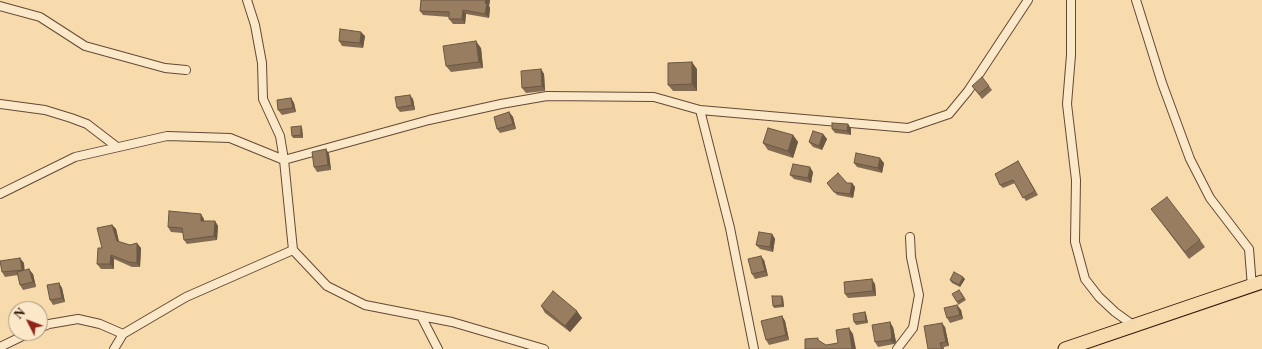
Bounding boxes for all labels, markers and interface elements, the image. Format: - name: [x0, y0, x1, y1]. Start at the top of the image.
- north arrow: [8, 301, 48, 341]
- text: N: [11, 305, 28, 322]

